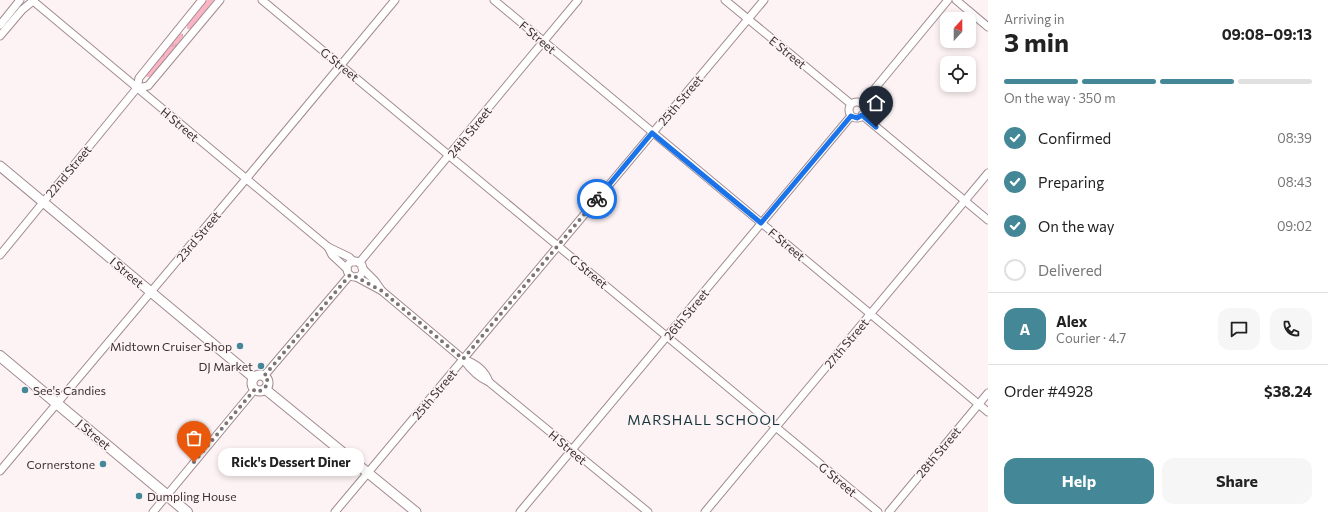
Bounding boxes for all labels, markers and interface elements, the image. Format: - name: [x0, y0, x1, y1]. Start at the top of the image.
- text: Arriving in: [1004, 11, 1064, 27]
- north arrow: [940, 12, 976, 48]
- map controls: [940, 12, 976, 92]
- street label: F Street: [517, 18, 559, 56]
- text: 09:08–09:13: [1222, 25, 1312, 43]
- text: 3 min: [1004, 26, 1069, 57]
- street label: E Street: [767, 33, 809, 71]
- street label: G Street: [318, 44, 362, 84]
- button: locate: [940, 56, 976, 92]
- street label: 25th Street: [655, 72, 705, 128]
- pin: [859, 86, 893, 127]
- text: On the way · 350 m: [1004, 90, 1116, 106]
- icon: home: [865, 92, 887, 114]
- street label: H Street: [158, 104, 202, 144]
- street label: 24th Street: [444, 104, 494, 160]
- icon: check: [1004, 127, 1026, 149]
- text: Confirmed: [1038, 129, 1111, 147]
- text: 08:39: [1277, 130, 1312, 146]
- street label: 22nd Street: [42, 142, 94, 200]
- icon: check: [1004, 171, 1026, 193]
- text: Preparing: [1038, 173, 1104, 191]
- text: 08:43: [1277, 174, 1312, 190]
- courier: [577, 179, 617, 219]
- icon: bike: [586, 188, 608, 210]
- street label: 23rd Street: [173, 208, 223, 264]
- icon: check: [1004, 215, 1026, 237]
- text: On the way: [1038, 217, 1115, 235]
- text: 09:02: [1277, 218, 1312, 234]
- street label: F Street: [766, 225, 808, 263]
- street label: G Street: [567, 251, 611, 291]
- street label: I Street: [107, 254, 147, 290]
- text: Delivered: [1038, 261, 1102, 279]
- street label: 26th Street: [661, 286, 711, 342]
- button: chat: [1218, 308, 1260, 350]
- button: phone: [1270, 308, 1312, 350]
- text: Alex: [1056, 312, 1087, 330]
- street label: 27th Street: [821, 315, 871, 371]
- text: A: [1020, 320, 1030, 338]
- text: Courier · 4.7: [1056, 330, 1126, 346]
- place label: Midtown Cruiser Shop: [110, 339, 232, 353]
- marker: Midtown Cruiser Shop: [235, 341, 245, 351]
- place label: DJ Market: [199, 359, 253, 374]
- marker: DJ Market: [256, 361, 266, 371]
- street label: 25th Street: [409, 366, 459, 422]
- text: Order #4928: [1004, 382, 1093, 400]
- text: $38.24: [1264, 382, 1312, 400]
- place label: See's Candies: [33, 383, 106, 397]
- marker: See's Candies: [20, 385, 30, 395]
- district label: MARSHALL SCHOOL: [627, 411, 781, 428]
- street label: J Street: [74, 416, 114, 453]
- pin: [177, 421, 211, 462]
- street label: 28th Street: [913, 424, 963, 480]
- icon: bag: [183, 427, 205, 449]
- street label: H Street: [546, 427, 590, 467]
- callout: Rick's Dessert Diner: [218, 448, 364, 476]
- text: Rick's Dessert Diner: [231, 454, 351, 470]
- place label: Cornerstone: [26, 457, 95, 471]
- button: Help: [1004, 458, 1154, 504]
- button: Share: [1162, 458, 1312, 504]
- marker: Cornerstone: [98, 459, 108, 469]
- street label: G Street: [816, 459, 860, 499]
- place label: Dumpling House: [147, 489, 237, 503]
- marker: Dumpling House: [134, 491, 144, 501]

